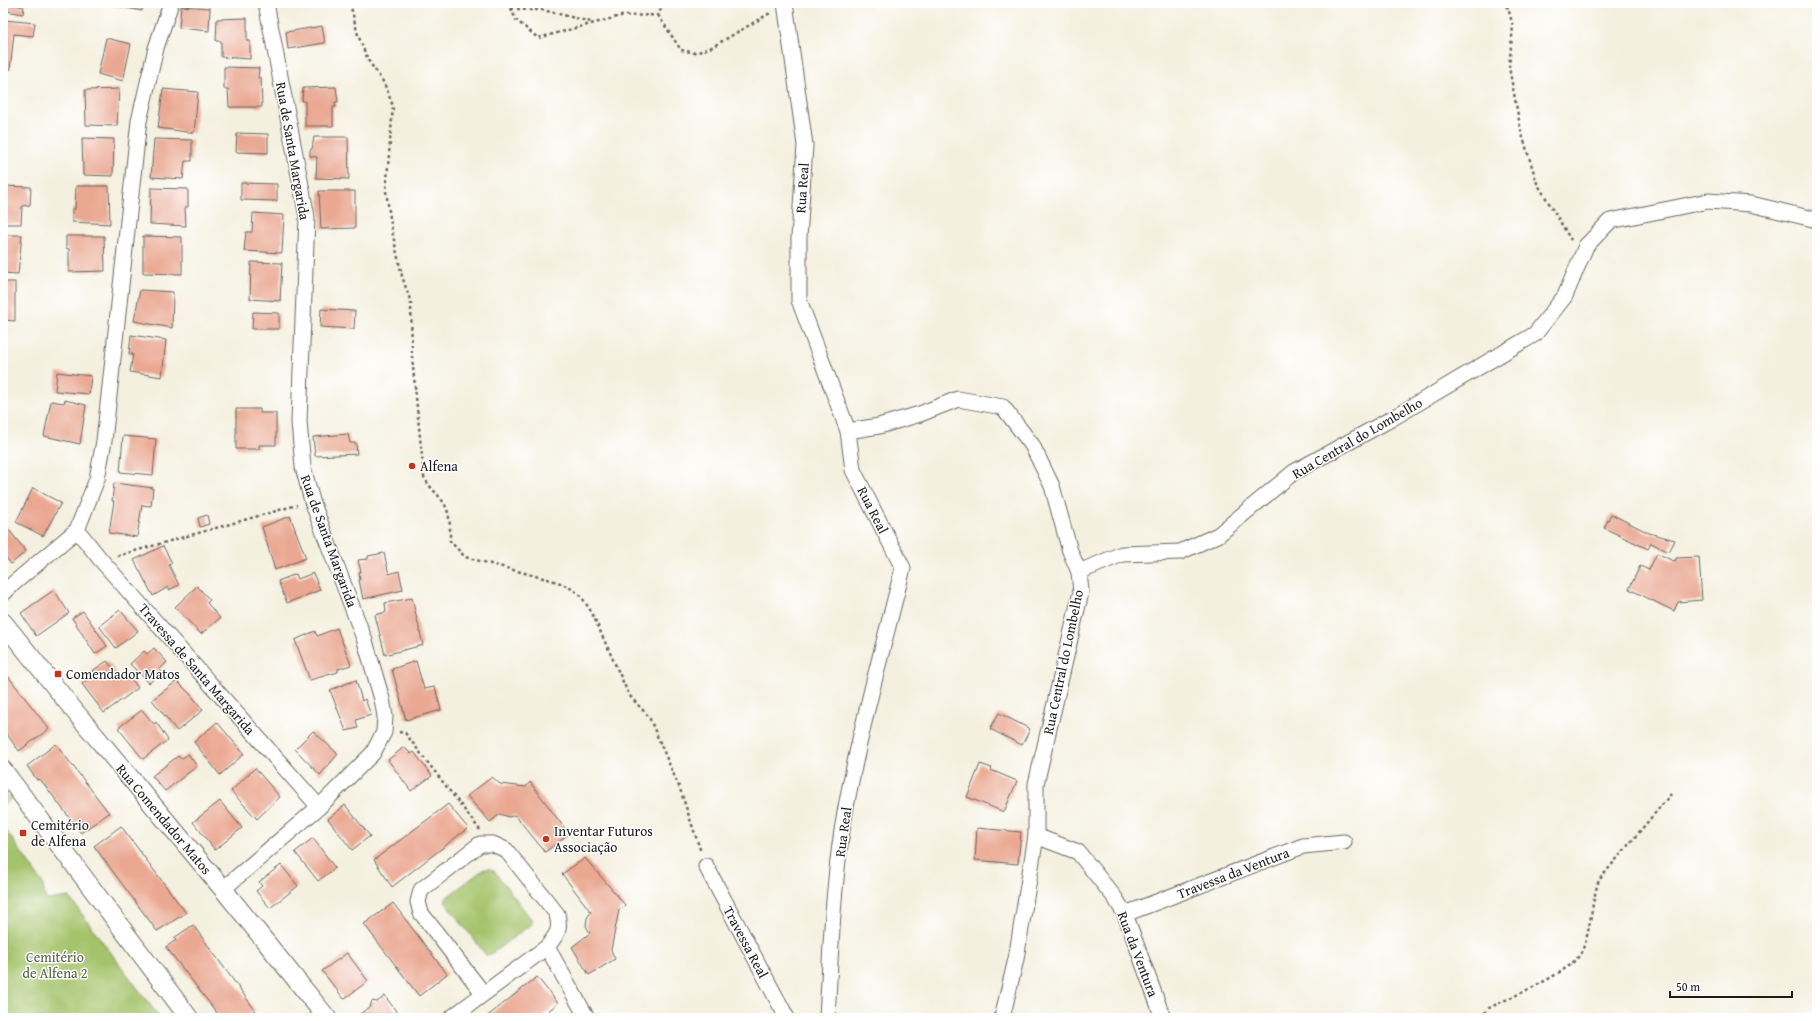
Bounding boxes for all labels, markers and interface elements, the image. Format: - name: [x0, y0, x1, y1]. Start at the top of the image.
- street label: Rua de Santa Margarida: [271, 80, 315, 222]
- street label: Rua Real: [790, 162, 814, 214]
- street label: Rua Central do Lombelho: [1288, 392, 1426, 484]
- place label: Alfena: [420, 456, 458, 476]
- marker: Alfena: [407, 461, 417, 471]
- street label: Rua de Santa Margarida: [296, 472, 362, 610]
- street label: Rua Real: [853, 483, 893, 537]
- street label: Rua Central do Lombelho: [1038, 588, 1088, 736]
- street label: Travessa de Santa Margarida: [134, 599, 260, 739]
- place label: Comendador Matos: [66, 664, 180, 684]
- marker: Comendador Matos: [53, 669, 63, 679]
- street label: Rua Comendador Matos: [112, 759, 216, 879]
- street label: Rua Real: [830, 806, 856, 858]
- place label: Cemitério de Alfena: [31, 815, 89, 851]
- place label: Inventar Futuros Associação: [554, 821, 653, 857]
- marker: Cemitério de Alfena: [18, 828, 28, 838]
- marker: Inventar Futuros Associação: [541, 834, 551, 844]
- street label: Travessa da Ventura: [1174, 842, 1292, 904]
- street label: Travessa Real: [719, 902, 773, 982]
- street label: Rua da Ventura: [1113, 908, 1164, 1000]
- park label: Cemitério de Alfena 2: [23, 947, 87, 983]
- scale bar: [1670, 973, 1792, 999]
- text: 50 m: [1676, 978, 1700, 995]

